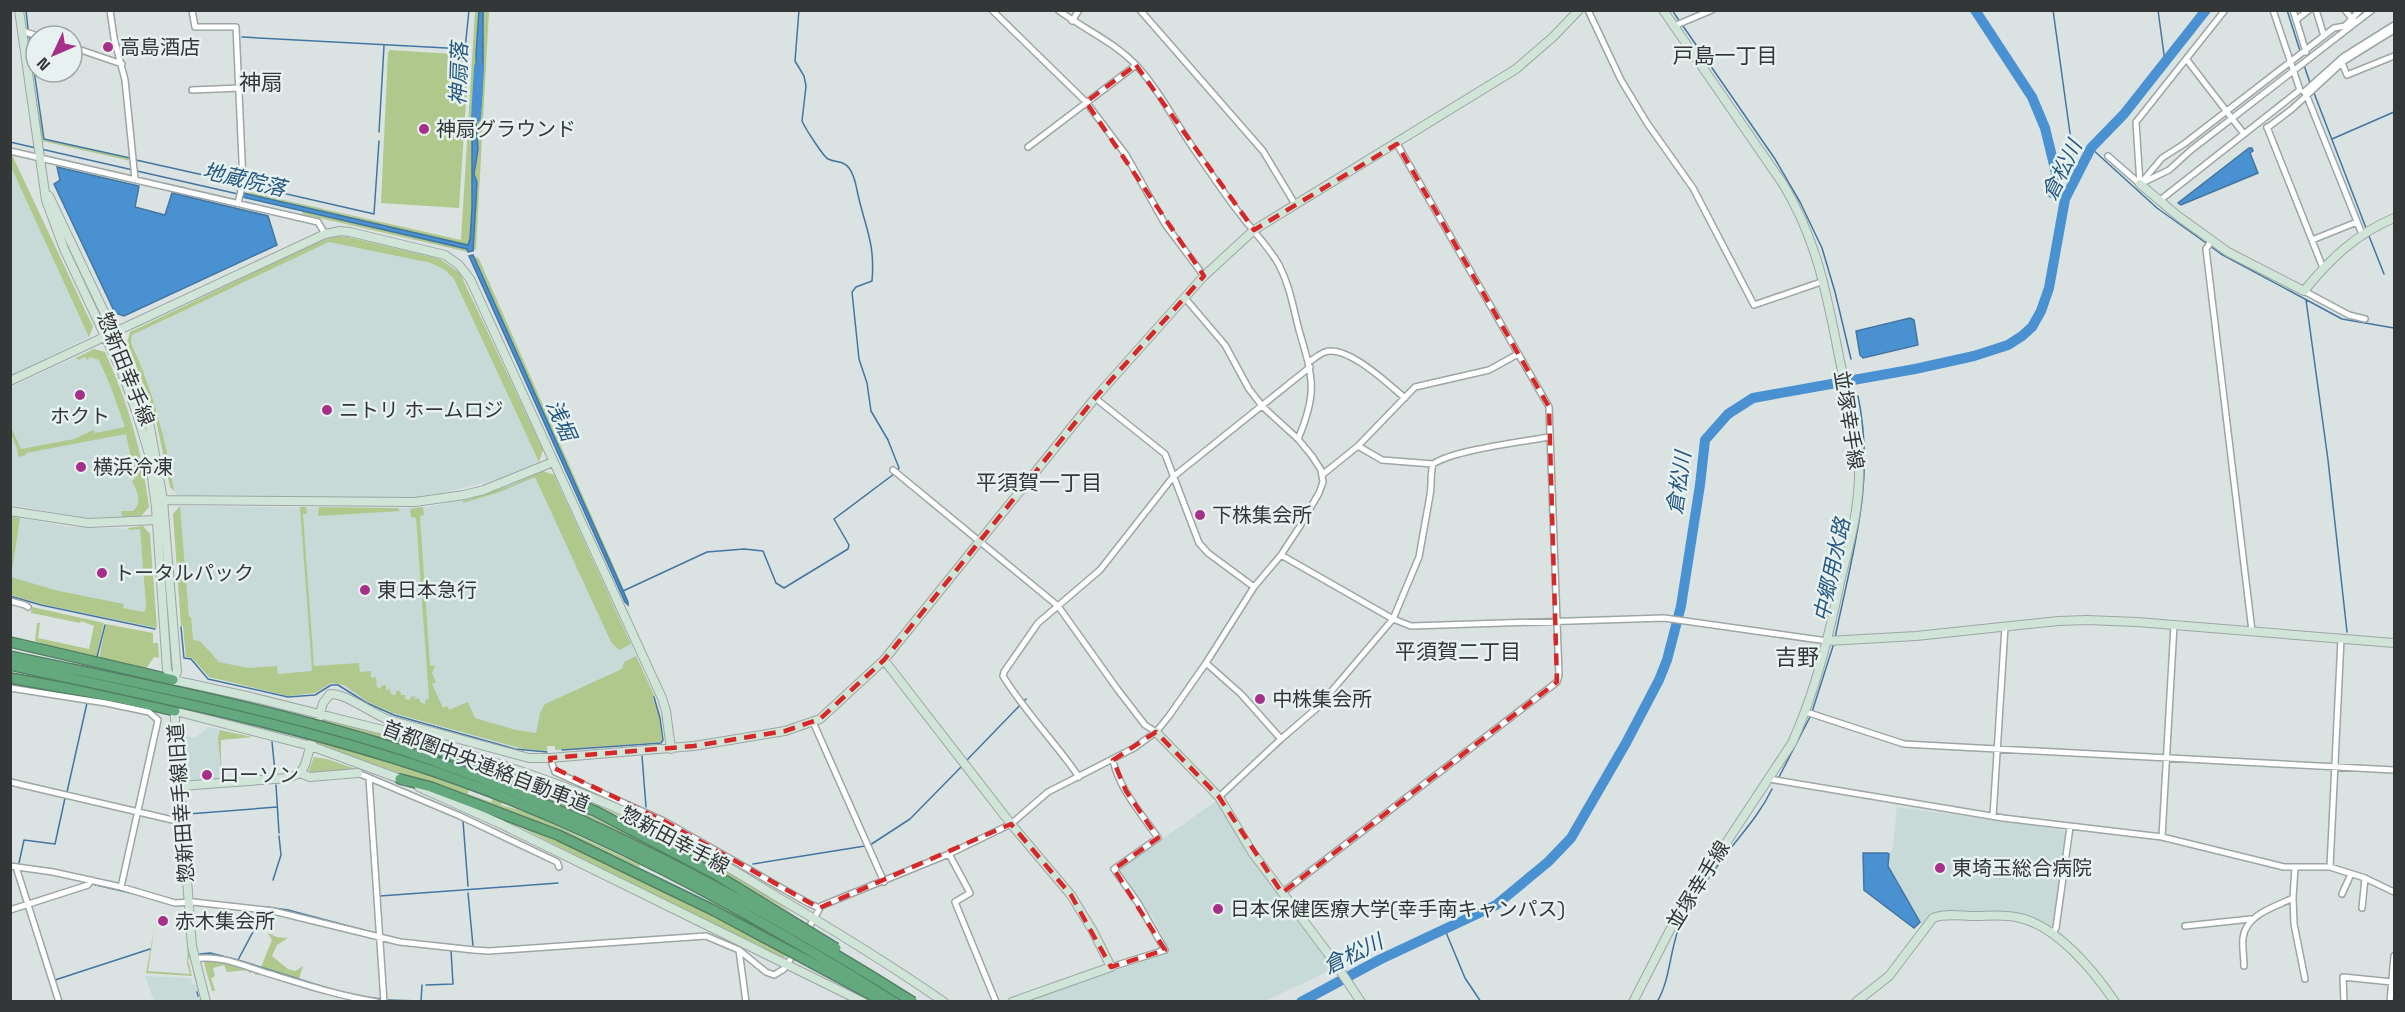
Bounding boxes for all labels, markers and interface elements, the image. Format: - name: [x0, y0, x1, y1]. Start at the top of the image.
- north arrow: [24, 24, 84, 84]
- place label: 高島酒店: [120, 34, 200, 60]
- water label: 神扇落: [444, 39, 473, 106]
- marker: 高島酒店: [101, 40, 115, 54]
- district label: 戸島一丁目: [1673, 42, 1778, 69]
- text: N: [32, 53, 55, 75]
- district label: 神扇: [239, 68, 283, 96]
- place label: 神扇グラウンド: [436, 116, 576, 142]
- marker: 神扇グラウンド: [417, 122, 431, 136]
- water label: 倉松川: [2036, 134, 2088, 204]
- water label: 地蔵院落: [200, 157, 291, 203]
- street label: 惣新田幸手線: [91, 308, 161, 430]
- street label: 並塚幸手線: [1828, 369, 1870, 471]
- marker: ホクト: [73, 388, 87, 402]
- water label: 浅堀: [541, 395, 584, 447]
- place label: ニトリ ホームロジ: [339, 397, 504, 423]
- place label: ホクト: [50, 403, 110, 429]
- marker: ニトリ ホームロジ: [320, 403, 334, 417]
- water label: 倉松川: [1661, 448, 1697, 516]
- place label: 横浜冷凍: [93, 454, 173, 480]
- marker: 横浜冷凍: [74, 460, 88, 474]
- district label: 平須賀一丁目: [976, 469, 1102, 496]
- place label: 下株集会所: [1212, 502, 1312, 528]
- marker: 下株集会所: [1193, 508, 1207, 522]
- water label: 中郷用水路: [1807, 514, 1856, 624]
- place label: トータルパック: [114, 560, 254, 586]
- marker: トータルパック: [95, 566, 109, 580]
- place label: 東日本急行: [377, 577, 477, 603]
- marker: 東日本急行: [358, 583, 372, 597]
- district label: 平須賀二丁目: [1395, 638, 1521, 665]
- district label: 吉野: [1775, 643, 1819, 671]
- place label: 中株集会所: [1272, 686, 1372, 712]
- marker: 中株集会所: [1253, 692, 1267, 706]
- street label: 首都圏中央連絡自動車道: [379, 714, 593, 818]
- street label: 惣新田幸手線旧道: [162, 722, 200, 884]
- place label: ローソン: [219, 762, 299, 788]
- marker: ローソン: [200, 768, 214, 782]
- street label: 惣新田幸手線: [616, 800, 734, 880]
- street label: 並塚幸手線: [1660, 836, 1736, 934]
- place label: 東埼玉総合病院: [1952, 855, 2092, 881]
- marker: 東埼玉総合病院: [1933, 861, 1947, 875]
- place label: 日本保健医療大学(幸手南キャンパス): [1230, 896, 1565, 922]
- marker: 日本保健医療大学(幸手南キャンパス): [1211, 902, 1225, 916]
- place label: 赤木集会所: [175, 908, 275, 934]
- marker: 赤木集会所: [156, 914, 170, 928]
- water label: 倉松川: [1319, 927, 1389, 979]

